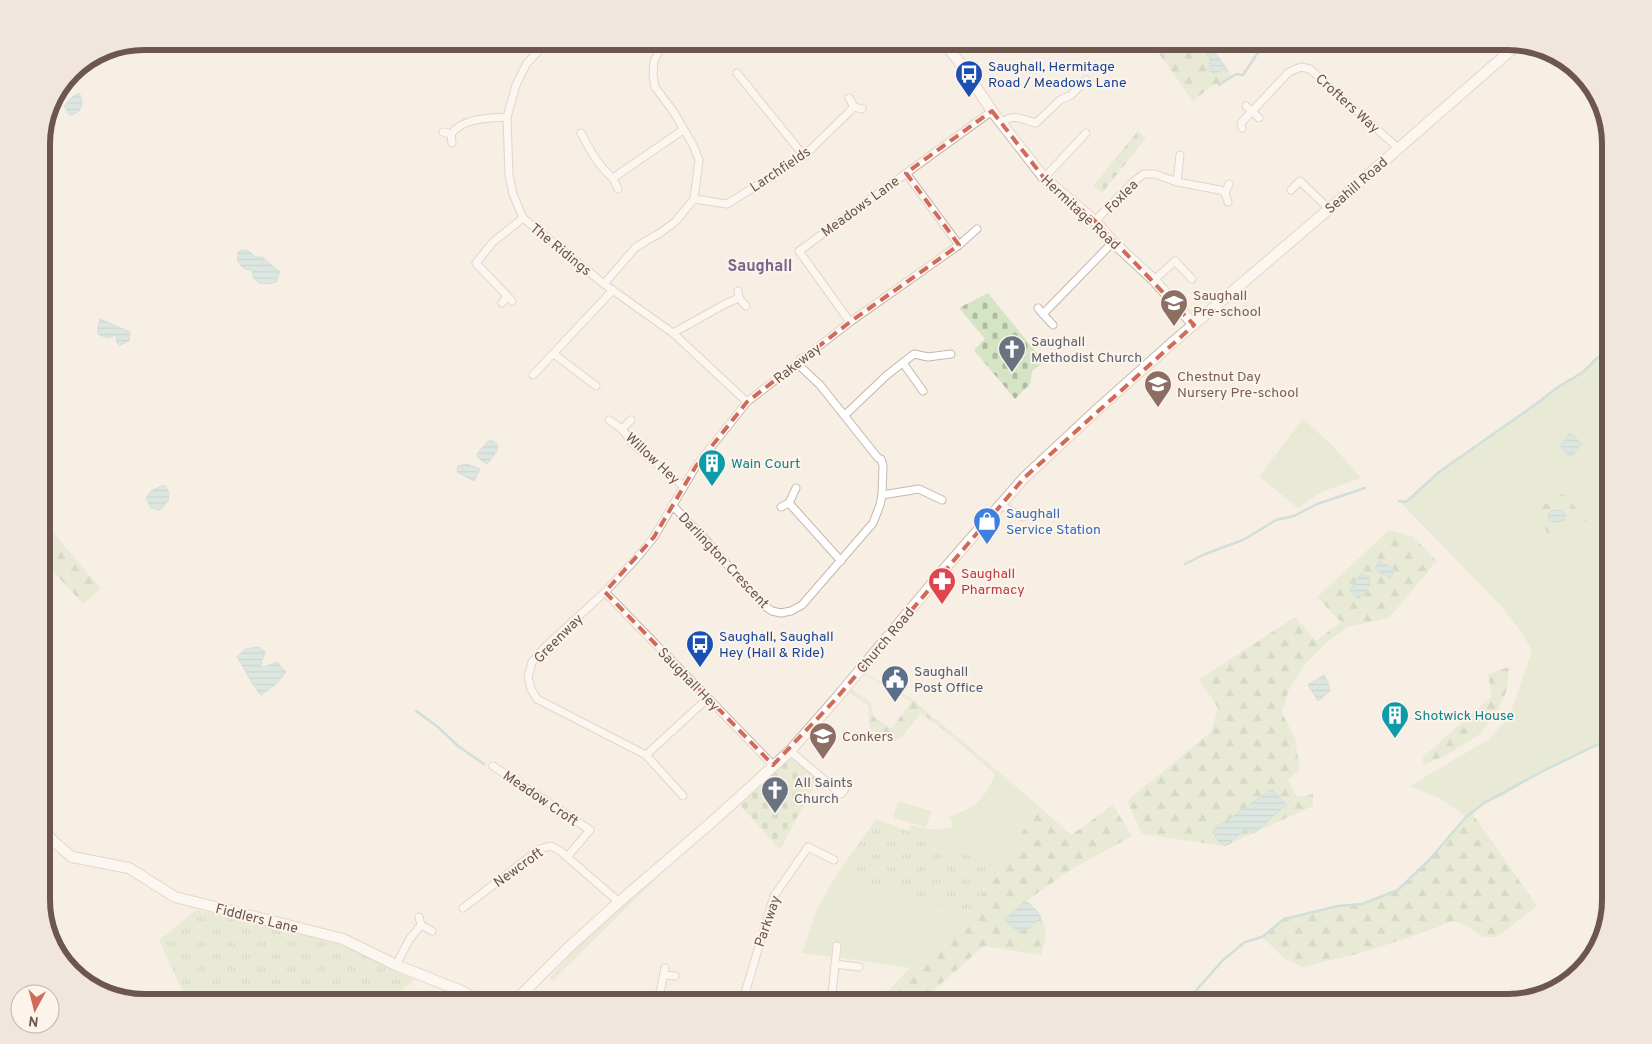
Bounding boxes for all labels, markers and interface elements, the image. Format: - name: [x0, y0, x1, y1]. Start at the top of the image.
- bus stop icon: Saughall, Hermitage Road / Meadows Lane: [954, 59, 984, 98]
- place label: Saughall, Hermitage Road / Meadows Lane: [988, 59, 1127, 92]
- street label: Crofters Way: [1311, 71, 1383, 137]
- street label: Larchfields: [747, 144, 814, 197]
- street label: Seahill Road: [1322, 154, 1392, 218]
- street label: Hermitage Road: [1037, 172, 1123, 254]
- street label: Meadows Lane: [818, 173, 903, 241]
- street label: Foxlea: [1102, 177, 1142, 217]
- street label: The Ridings: [526, 220, 594, 280]
- district label: Saughall: [727, 257, 793, 277]
- school or university icon: Saughall Pre-school: [1159, 288, 1189, 327]
- place label: Saughall Pre-school: [1193, 288, 1261, 321]
- church icon: Saughall Methodist Church: [997, 334, 1027, 373]
- place label: Saughall Methodist Church: [1031, 334, 1142, 367]
- street label: Rakeway: [771, 340, 825, 388]
- school or university icon: Chestnut Day Nursery Pre-school: [1143, 369, 1173, 408]
- place label: Chestnut Day Nursery Pre-school: [1177, 369, 1299, 402]
- street label: Willow Hey: [621, 430, 683, 489]
- building icon: Wain Court: [697, 448, 727, 487]
- place label: Wain Court: [731, 456, 800, 473]
- shop icon: Saughall Service Station: [972, 506, 1002, 545]
- place label: Saughall Service Station: [1006, 506, 1101, 539]
- street label: Darlington Crescent: [674, 509, 772, 613]
- pharmacy icon: Saughall Pharmacy: [927, 566, 957, 605]
- place label: Saughall Pharmacy: [961, 566, 1025, 599]
- street label: Church Road: [854, 605, 919, 677]
- street label: Greenway: [531, 611, 587, 667]
- bus stop icon: Saughall, Saughall Hey (Hail & Ride): [685, 629, 715, 668]
- place label: Saughall, Saughall Hey (Hail & Ride): [719, 629, 834, 662]
- street label: Saughall Hey: [653, 645, 722, 715]
- public building icon: Saughall Post Office: [880, 664, 910, 703]
- place label: Saughall Post Office: [914, 664, 983, 697]
- building icon: Shotwick House: [1380, 700, 1410, 739]
- place label: Shotwick House: [1414, 708, 1514, 725]
- school or university icon: Conkers: [808, 721, 838, 760]
- place label: Conkers: [842, 729, 893, 746]
- street label: Meadow Croft: [499, 768, 581, 831]
- church icon: All Saints Church: [760, 775, 790, 814]
- place label: All Saints Church: [794, 775, 853, 808]
- street label: Newcroft: [491, 845, 547, 892]
- street label: Parkway: [752, 894, 785, 949]
- street label: Fiddlers Lane: [214, 901, 300, 938]
- north arrow: [10, 984, 60, 1034]
- text: N: [28, 1011, 40, 1029]

